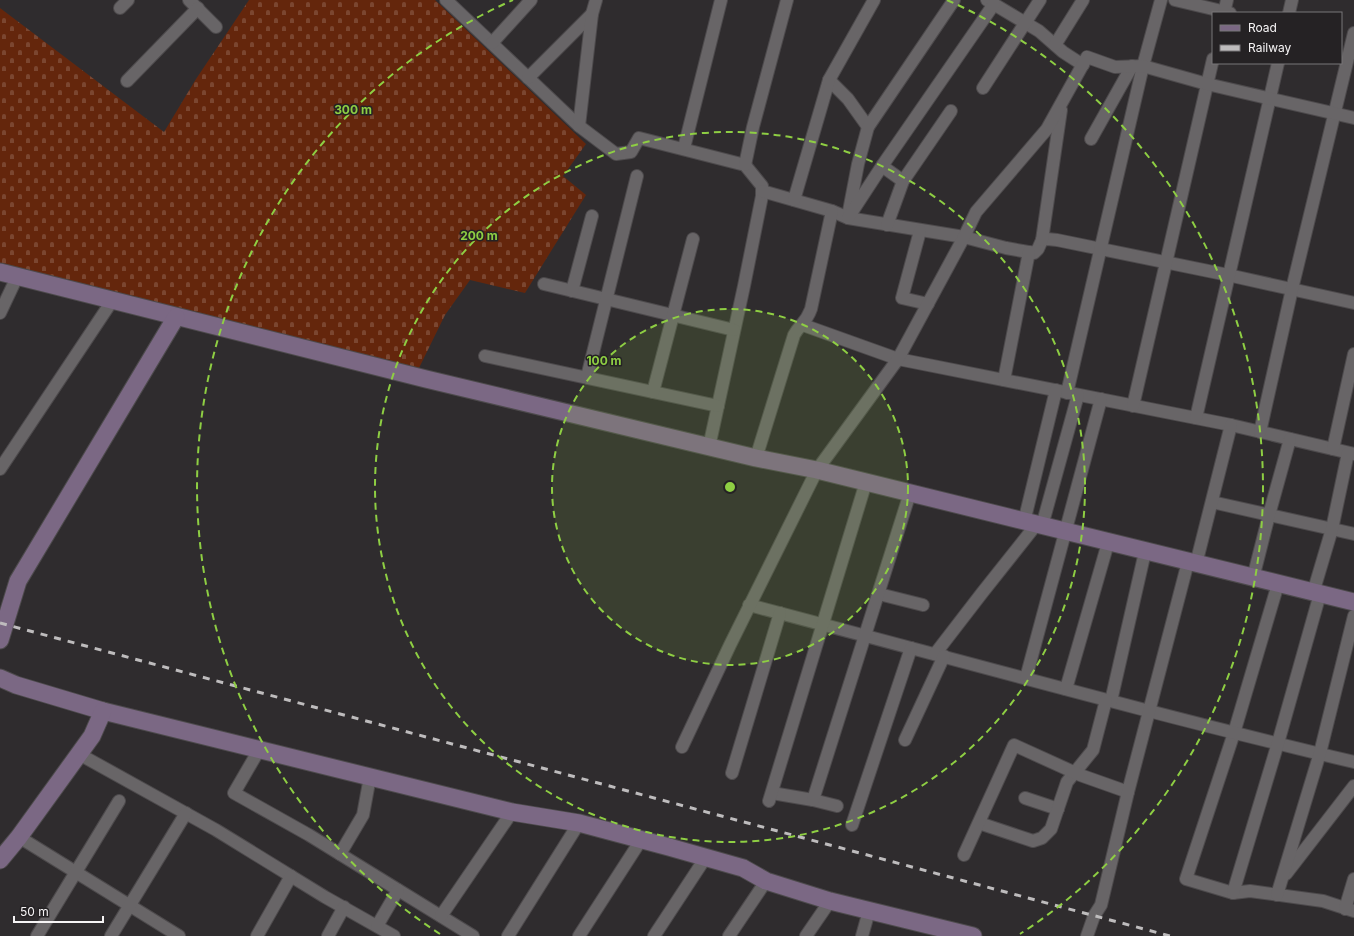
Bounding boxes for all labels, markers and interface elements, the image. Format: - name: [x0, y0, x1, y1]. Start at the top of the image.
- legend: [1212, 12, 1342, 64]
- text: Road: [1248, 20, 1277, 35]
- text: Railway: [1248, 40, 1292, 55]
- text: 300 m: [334, 102, 372, 117]
- text: 200 m: [460, 228, 498, 243]
- text: 100 m: [586, 353, 622, 368]
- centre of rings: [723, 480, 737, 494]
- scale bar: [14, 898, 103, 924]
- text: 50 m: [20, 904, 49, 919]

